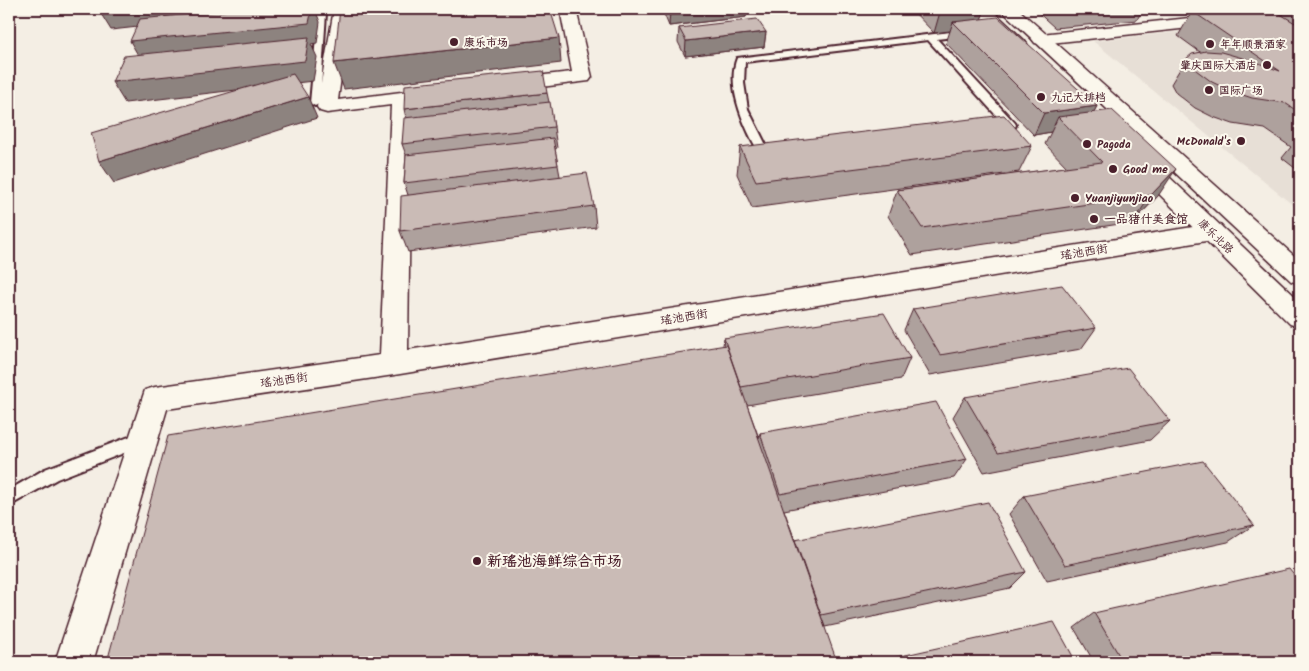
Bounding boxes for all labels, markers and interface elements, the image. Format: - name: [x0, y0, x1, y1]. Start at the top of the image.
- place label: 康乐市场: [464, 34, 508, 52]
- marker: 康乐市场: [448, 36, 460, 48]
- place label: 年年顺景酒家: [1220, 36, 1286, 54]
- marker: 年年顺景酒家: [1204, 38, 1216, 50]
- place label: 肇庆国际大酒店: [1180, 57, 1257, 75]
- marker: 肇庆国际大酒店: [1261, 59, 1273, 71]
- place label: 国际广场: [1219, 82, 1263, 100]
- marker: 国际广场: [1203, 84, 1215, 96]
- place label: 九记大排档: [1051, 89, 1106, 107]
- marker: 九记大排档: [1035, 91, 1047, 103]
- place label: McDonald's: [1177, 133, 1232, 151]
- marker: McDonald's: [1235, 135, 1247, 147]
- place label: Pagoda: [1097, 136, 1131, 154]
- marker: Pagoda: [1081, 138, 1093, 150]
- place label: Good me: [1123, 160, 1168, 179]
- marker: Good me: [1107, 163, 1119, 175]
- place label: Yuanjiyunjiao: [1085, 189, 1154, 208]
- marker: Yuanjiyunjiao: [1069, 192, 1081, 204]
- place label: 一品猪什美食馆: [1104, 210, 1188, 229]
- marker: 一品猪什美食馆: [1088, 213, 1100, 225]
- street label: 康乐北路: [1193, 215, 1237, 258]
- street label: 瑶池西街: [1059, 239, 1109, 266]
- street label: 瑶池西街: [659, 304, 709, 331]
- street label: 瑶池西街: [259, 368, 309, 393]
- place label: 新瑶池海鲜综合市场: [487, 550, 622, 574]
- marker: 新瑶池海鲜综合市场: [471, 555, 483, 567]

